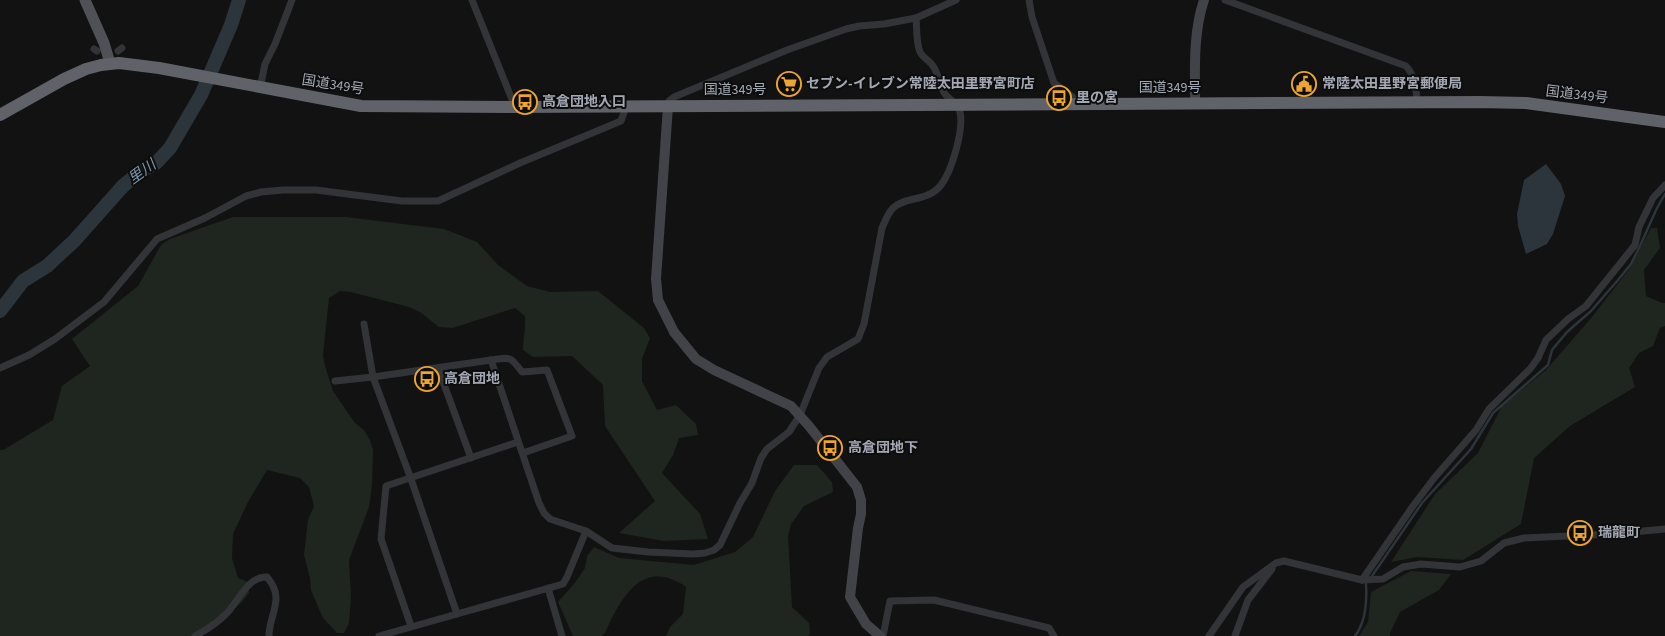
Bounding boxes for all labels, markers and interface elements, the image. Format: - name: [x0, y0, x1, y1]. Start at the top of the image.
- street label: 国道349号: [300, 70, 366, 100]
- supermarket icon: セブン-イレブン常陸太田里野宮町店: [776, 71, 802, 97]
- public building icon: 常陸太田里野宮郵便局: [1291, 71, 1317, 97]
- place label: セブン-イレブン常陸太田里野宮町店: [806, 74, 1035, 94]
- place label: 常陸太田里野宮郵便局: [1322, 74, 1462, 94]
- street label: 国道349号: [1139, 78, 1201, 98]
- street label: 国道349号: [704, 80, 766, 100]
- street label: 国道349号: [1545, 81, 1609, 109]
- bus stop icon: 里の宮: [1046, 85, 1072, 111]
- place label: 里の宮: [1076, 88, 1118, 108]
- bus stop icon: 高倉団地入口: [512, 89, 538, 115]
- place label: 高倉団地入口: [542, 92, 626, 112]
- water label: 里川: [124, 154, 162, 189]
- bus stop icon: 高倉団地: [414, 366, 440, 392]
- place label: 高倉団地: [444, 369, 500, 389]
- bus stop icon: 高倉団地下: [817, 435, 843, 461]
- place label: 高倉団地下: [848, 438, 918, 458]
- bus stop icon: 瑞龍町: [1567, 520, 1593, 546]
- place label: 瑞龍町: [1598, 523, 1640, 543]

